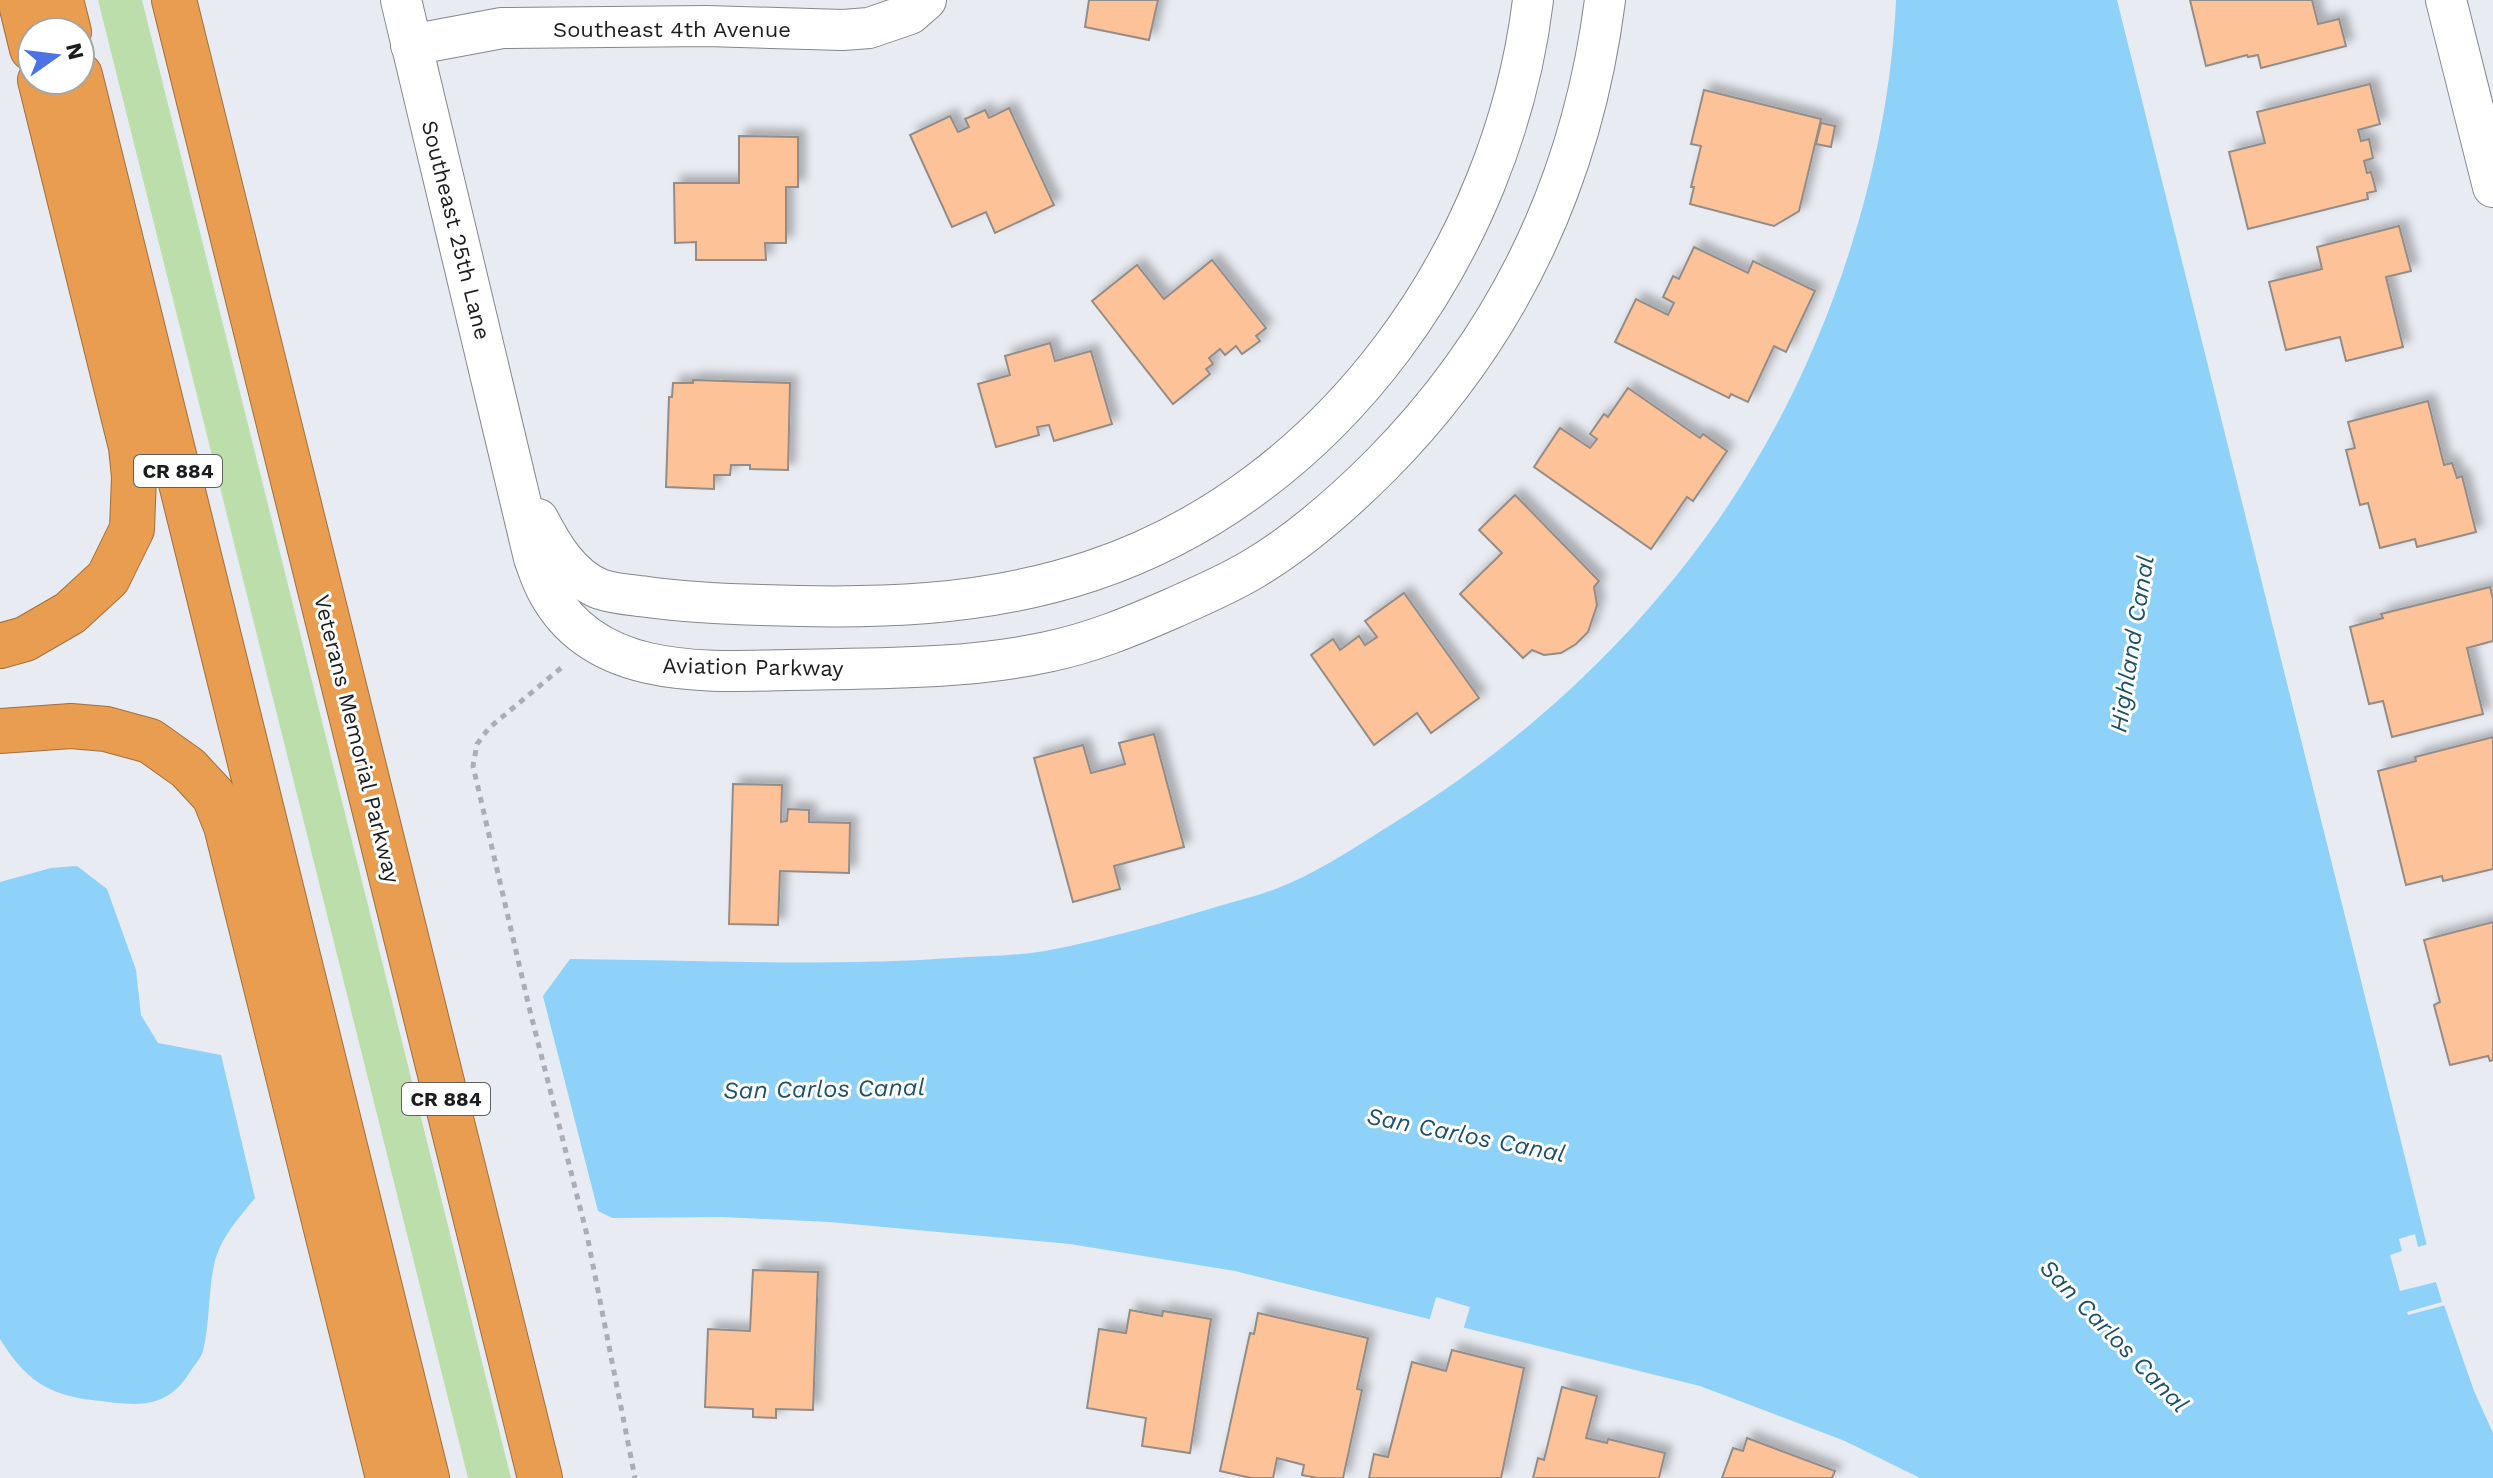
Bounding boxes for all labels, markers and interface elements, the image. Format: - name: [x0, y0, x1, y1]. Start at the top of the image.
- north arrow: [16, 16, 96, 96]
- street label: Southeast 4th Avenue: [553, 17, 791, 42]
- text: N: [61, 40, 89, 62]
- street label: Southeast 25th Lane: [417, 118, 495, 342]
- road number: CR 884: [134, 455, 222, 487]
- water label: Highland Canal: [2104, 554, 2160, 734]
- street label: Veterans Memorial Parkway: [309, 592, 405, 886]
- street label: Aviation Parkway: [662, 653, 844, 681]
- water label: San Carlos Canal: [723, 1073, 925, 1105]
- road number: CR 884: [402, 1083, 490, 1115]
- water label: San Carlos Canal: [1364, 1102, 1568, 1168]
- water label: San Carlos Canal: [2034, 1254, 2194, 1418]

